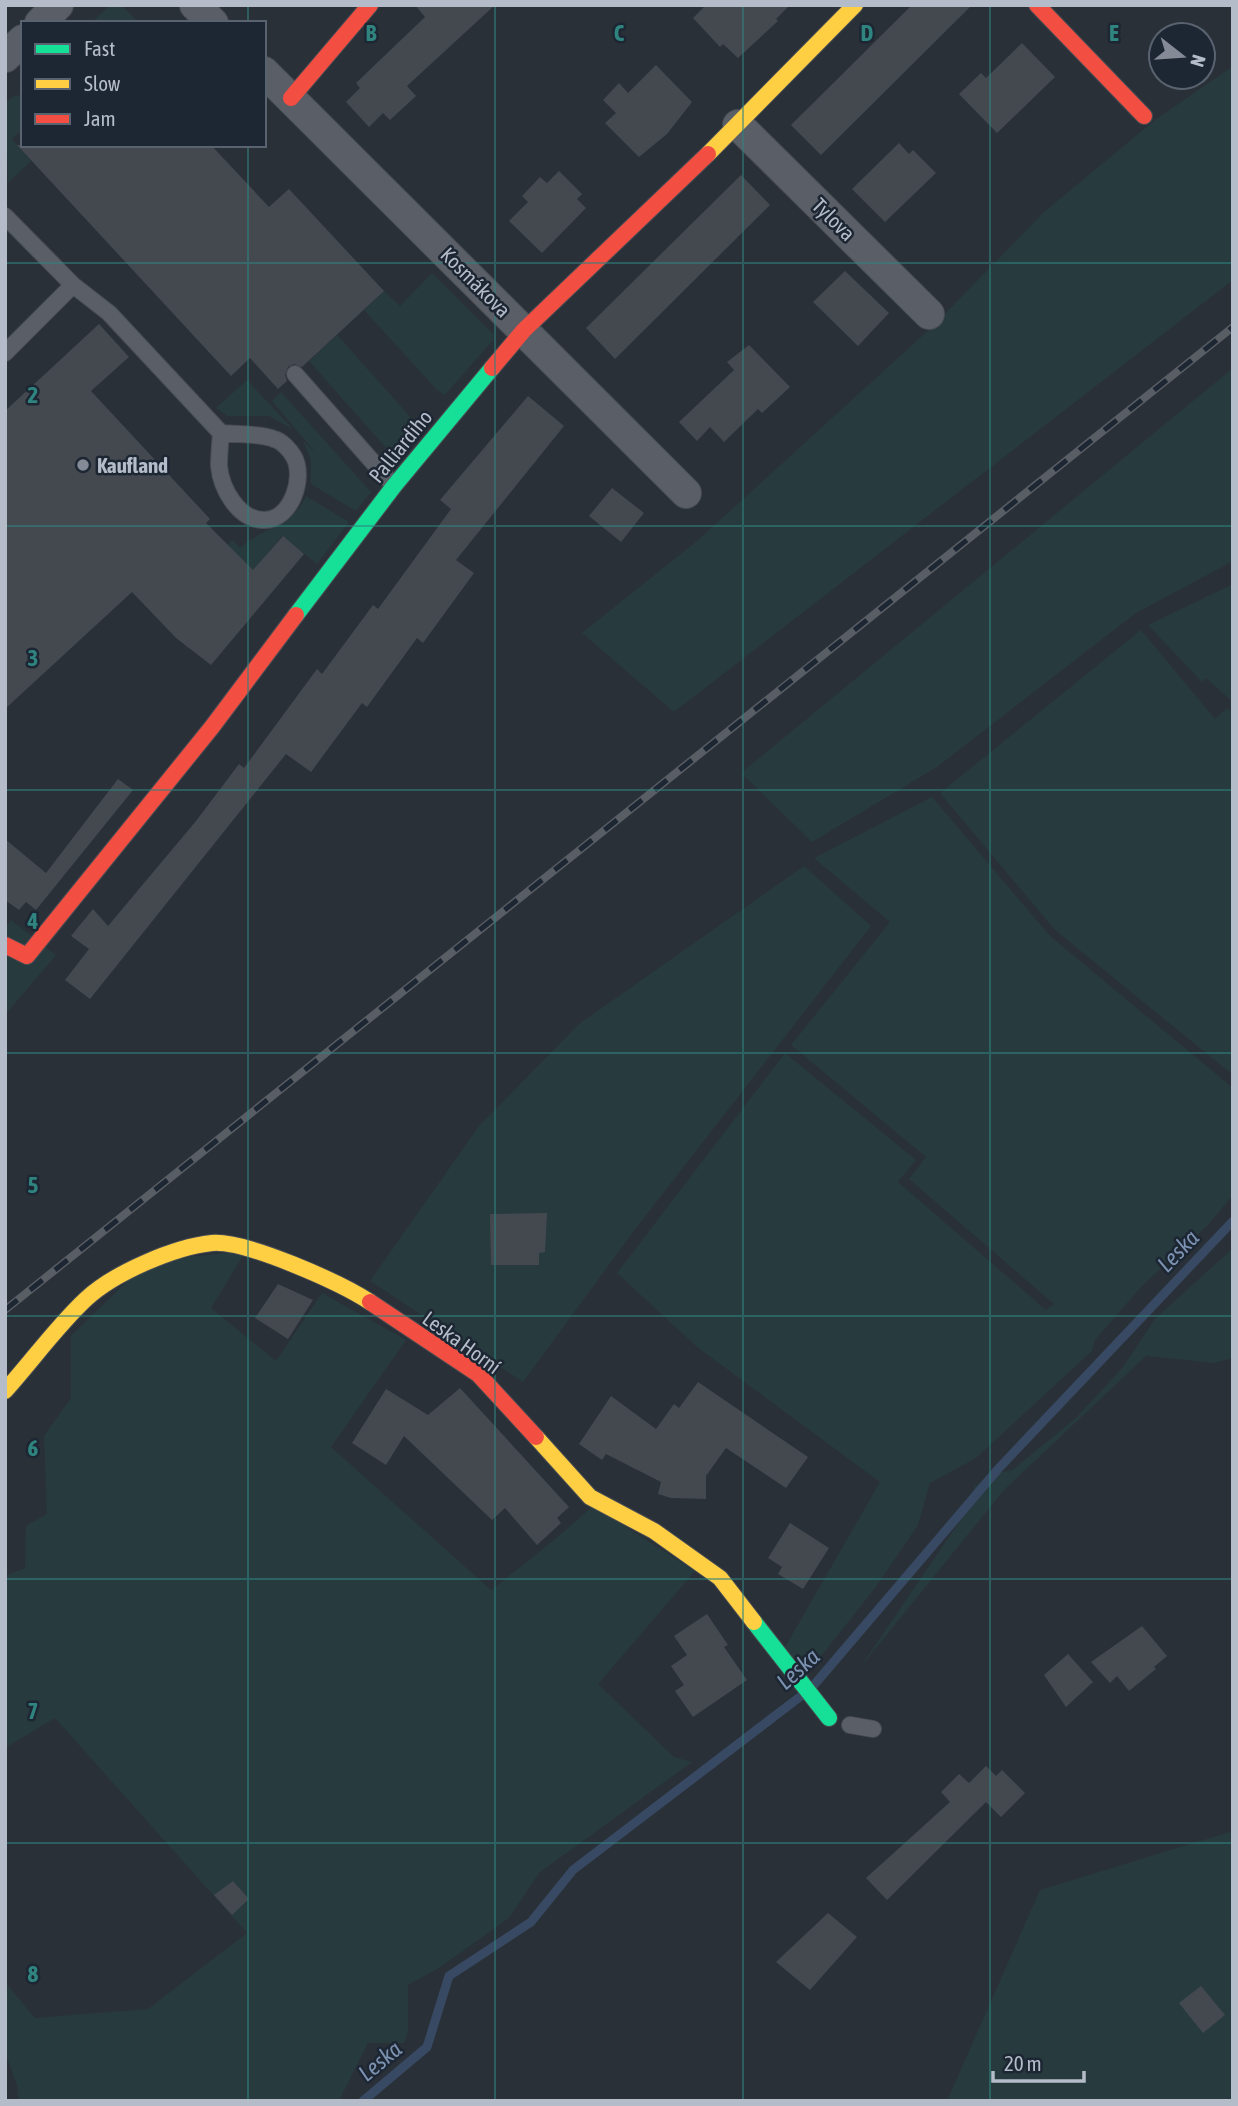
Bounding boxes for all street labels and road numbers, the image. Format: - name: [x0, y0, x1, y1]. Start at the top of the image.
- street label: Tylova: [808, 193, 860, 245]
- street label: Kosmákova: [436, 242, 516, 322]
- street label: Palliardiho: [363, 405, 437, 487]
- street label: Leska Horní: [418, 1306, 506, 1378]

